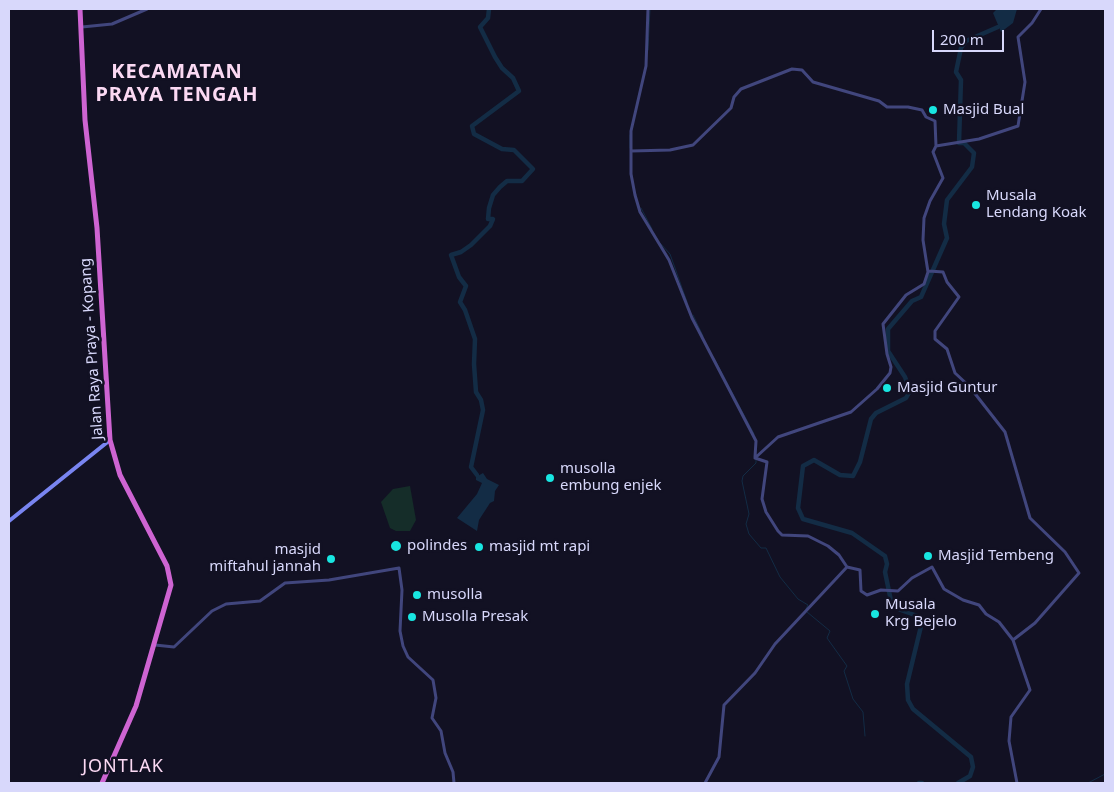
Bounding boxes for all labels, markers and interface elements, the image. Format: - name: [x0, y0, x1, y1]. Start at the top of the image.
- scale bar: [934, 20, 1006, 52]
- text: 200 m: [940, 29, 984, 49]
- district label: KECAMATAN PRAYA TENGAH: [94, 60, 260, 107]
- place label: Masjid Bual: [943, 101, 1024, 119]
- marker: Masjid Bual: [927, 104, 939, 116]
- place label: Musala Lendang Koak: [986, 187, 1086, 222]
- marker: Musala Lendang Koak: [970, 199, 982, 211]
- street label: Jalan Raya Praya - Kopang: [77, 257, 107, 441]
- place label: Masjid Guntur: [897, 379, 997, 397]
- marker: Masjid Guntur: [881, 382, 893, 394]
- place label: musolla embung enjek: [560, 460, 661, 495]
- marker: musolla embung enjek: [544, 472, 556, 484]
- place label: polindes: [407, 537, 467, 555]
- place label: masjid mt rapi: [489, 538, 590, 556]
- marker: polindes: [389, 539, 403, 553]
- place label: masjid miftahul jannah: [209, 541, 321, 576]
- marker: masjid mt rapi: [473, 541, 485, 553]
- place label: Masjid Tembeng: [938, 547, 1054, 565]
- marker: Masjid Tembeng: [922, 550, 934, 562]
- marker: masjid miftahul jannah: [325, 553, 337, 565]
- place label: musolla: [427, 586, 483, 604]
- marker: musolla: [411, 589, 423, 601]
- place label: Musala Krg Bejelo: [885, 596, 957, 631]
- place label: Musolla Presak: [422, 608, 528, 626]
- marker: Musala Krg Bejelo: [869, 608, 881, 620]
- marker: Musolla Presak: [406, 611, 418, 623]
- district label: JONTLAK: [81, 756, 165, 778]

